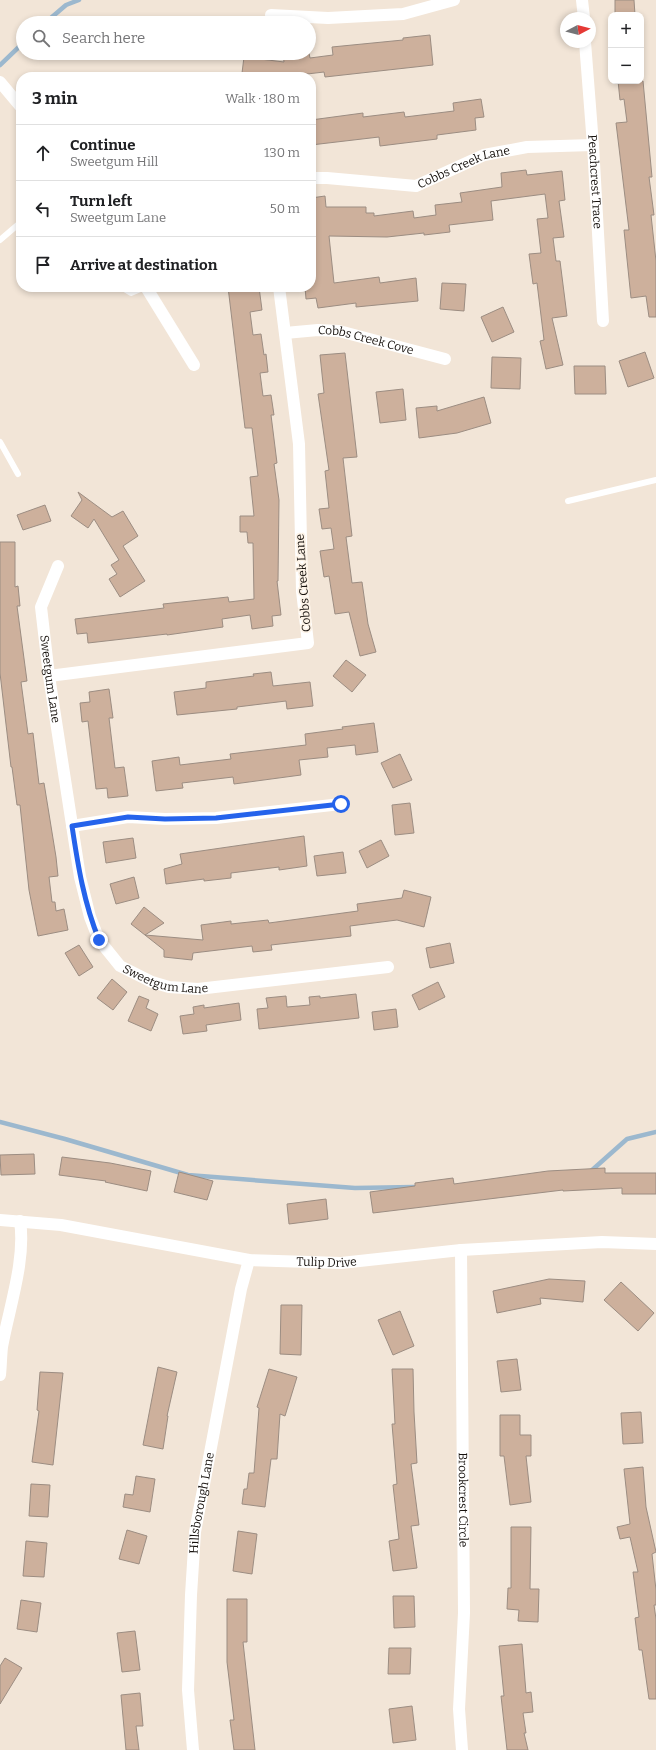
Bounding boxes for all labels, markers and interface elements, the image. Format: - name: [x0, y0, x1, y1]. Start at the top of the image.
- north arrow: [560, 12, 596, 48]
- map controls: [608, 12, 644, 84]
- button: +: [608, 12, 644, 48]
- search box: [16, 16, 316, 60]
- icon: search: [30, 27, 52, 49]
- text: Search here: [62, 29, 145, 47]
- button: −: [608, 48, 644, 84]
- text: 3 min: [32, 88, 77, 109]
- text: Walk · 180 m: [225, 91, 300, 106]
- street label: Peachcrest Trace: [585, 134, 605, 229]
- text: Continue: [70, 136, 136, 154]
- icon: ahead: [32, 142, 54, 164]
- street label: Cobbs Creek Lane: [415, 143, 511, 191]
- text: 130 m: [264, 145, 300, 160]
- text: Sweetgum Hill: [70, 154, 158, 169]
- text: Turn left: [70, 192, 132, 210]
- icon: left: [32, 198, 54, 220]
- text: 50 m: [270, 201, 300, 216]
- text: Sweetgum Lane: [70, 210, 166, 225]
- icon: arrive: [32, 254, 54, 276]
- text: Arrive at destination: [70, 256, 217, 274]
- street label: Cobbs Creek Cove: [318, 323, 415, 357]
- street label: Cobbs Creek Lane: [293, 533, 313, 633]
- street label: Sweetgum Lane: [37, 634, 63, 724]
- route start: [332, 795, 350, 813]
- route end: [90, 931, 108, 949]
- street label: Sweetgum Lane: [120, 962, 209, 996]
- street label: Tulip Drive: [296, 1254, 357, 1270]
- street label: Hillsborough Lane: [187, 1451, 217, 1554]
- street label: Brookcrest Circle: [456, 1452, 470, 1547]

